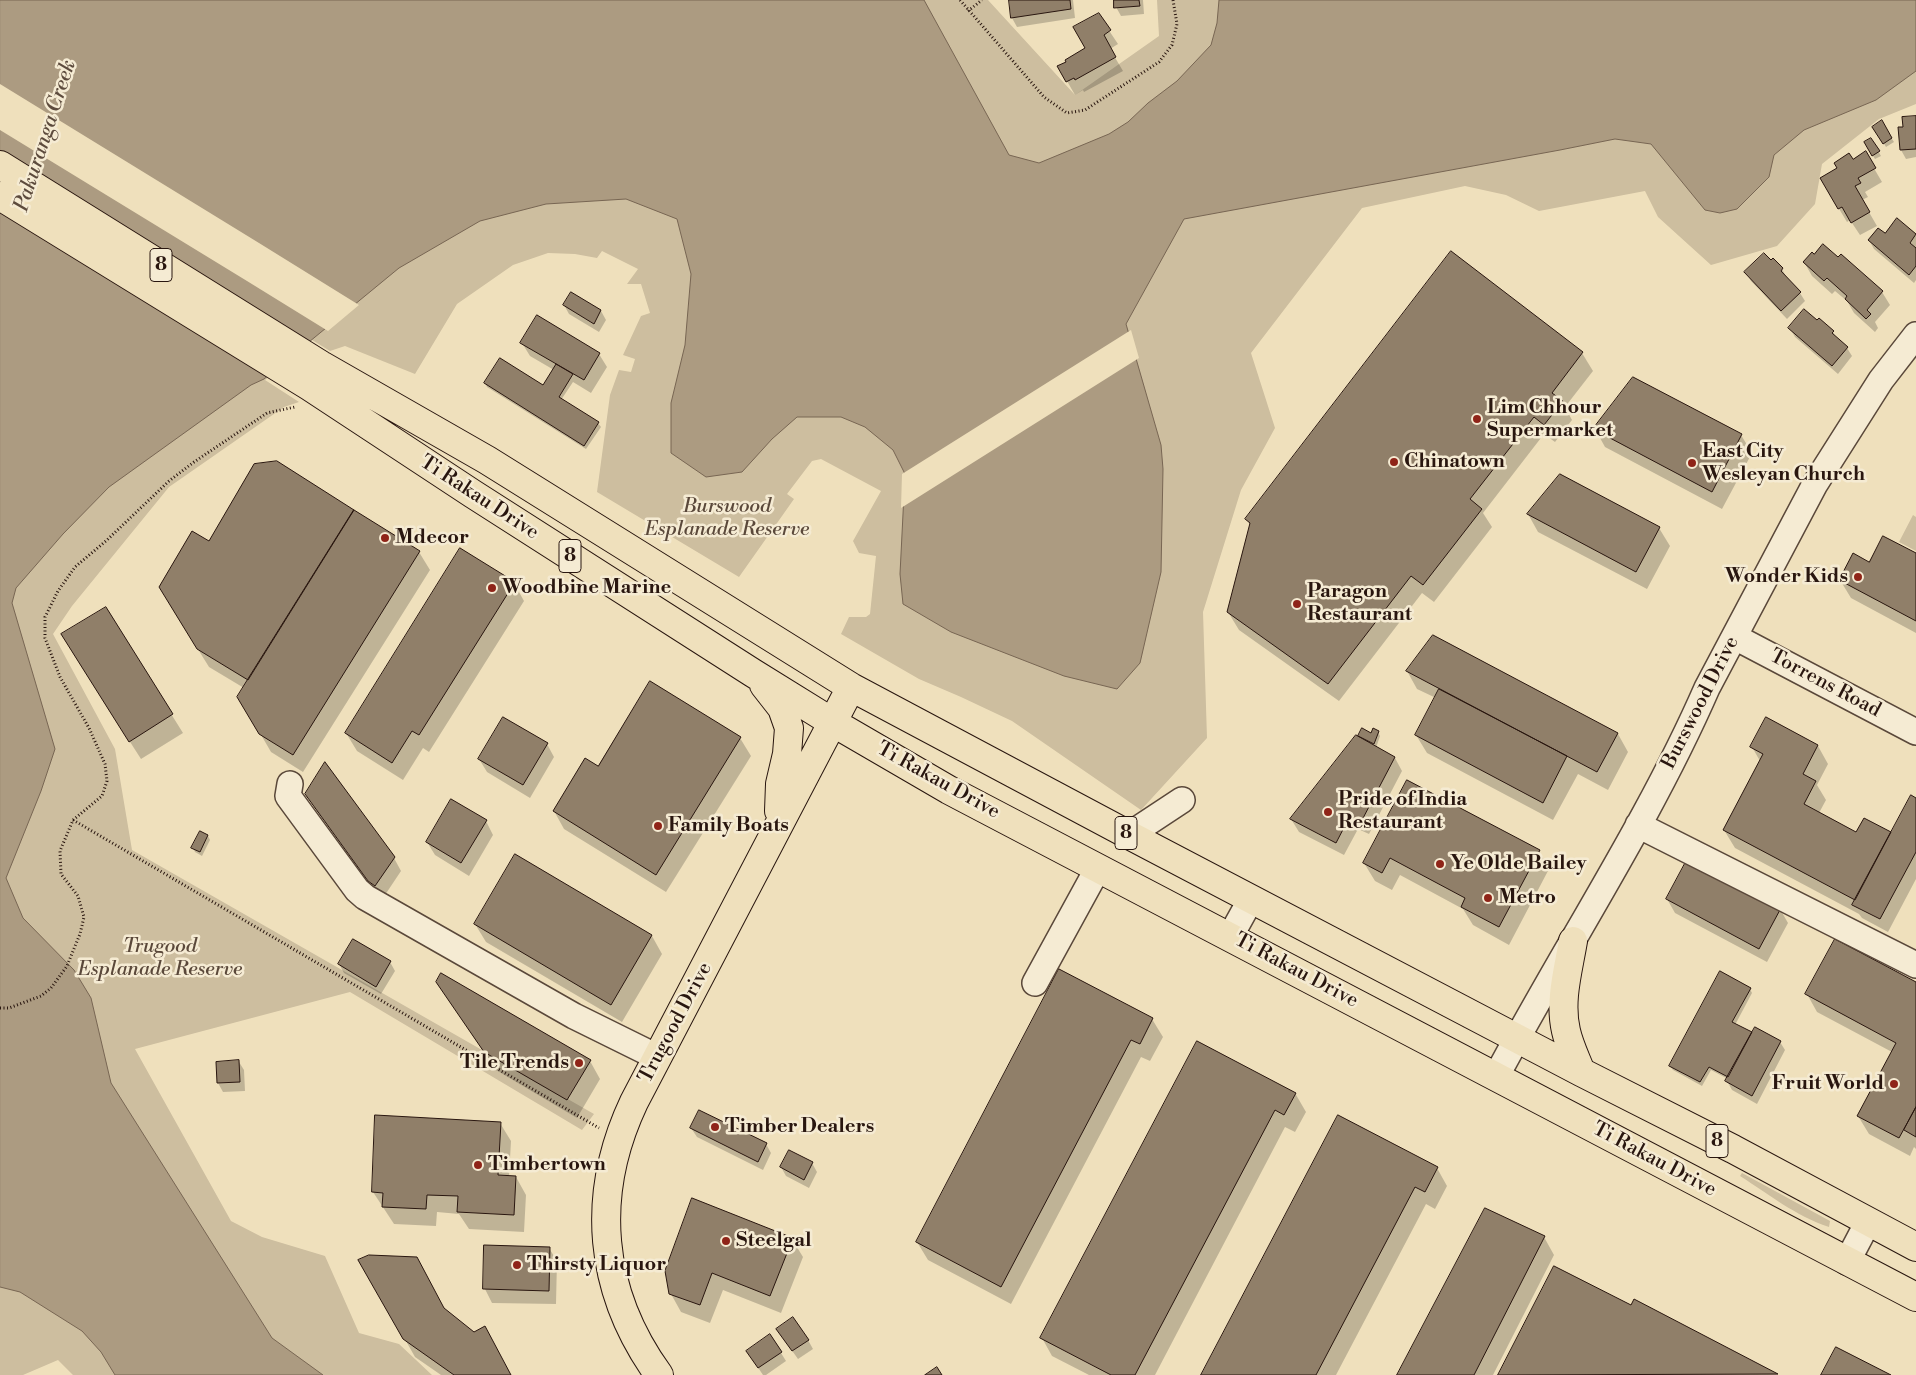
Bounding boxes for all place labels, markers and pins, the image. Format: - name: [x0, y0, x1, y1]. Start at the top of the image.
- place label: Lim Chhour Supermarket: [1487, 396, 1613, 443]
- marker: Lim Chhour Supermarket: [1471, 413, 1483, 425]
- place label: East City Wesleyan Church: [1702, 440, 1865, 487]
- place label: Chinatown: [1404, 450, 1505, 474]
- marker: Chinatown: [1388, 456, 1400, 468]
- marker: East City Wesleyan Church: [1686, 457, 1698, 469]
- place label: Mdecor: [395, 526, 469, 550]
- marker: Mdecor: [379, 532, 391, 544]
- place label: Wonder Kids: [1725, 565, 1848, 589]
- marker: Wonder Kids: [1852, 571, 1864, 583]
- place label: Woodbine Marine: [502, 576, 671, 600]
- place label: Paragon Restaurant: [1307, 580, 1412, 627]
- marker: Woodbine Marine: [486, 582, 498, 594]
- marker: Paragon Restaurant: [1291, 598, 1303, 610]
- place label: Pride of India Restaurant: [1338, 788, 1467, 835]
- marker: Pride of India Restaurant: [1322, 806, 1334, 818]
- place label: Family Boats: [668, 814, 789, 838]
- marker: Family Boats: [652, 820, 664, 832]
- place label: Ye Olde Bailey: [1450, 852, 1586, 876]
- marker: Ye Olde Bailey: [1434, 858, 1446, 870]
- place label: Metro: [1498, 886, 1556, 910]
- marker: Metro: [1482, 892, 1494, 904]
- place label: Tile Trends: [460, 1051, 569, 1075]
- marker: Tile Trends: [573, 1057, 585, 1069]
- place label: Fruit World: [1772, 1072, 1884, 1096]
- marker: Fruit World: [1888, 1078, 1900, 1090]
- place label: Timber Dealers: [725, 1115, 874, 1139]
- marker: Timber Dealers: [709, 1121, 721, 1133]
- place label: Timbertown: [488, 1153, 606, 1177]
- marker: Timbertown: [472, 1159, 484, 1171]
- place label: Steelgal: [736, 1229, 812, 1253]
- marker: Steelgal: [720, 1235, 732, 1247]
- place label: Thirsty Liquor: [527, 1253, 666, 1277]
- marker: Thirsty Liquor: [511, 1259, 523, 1271]

